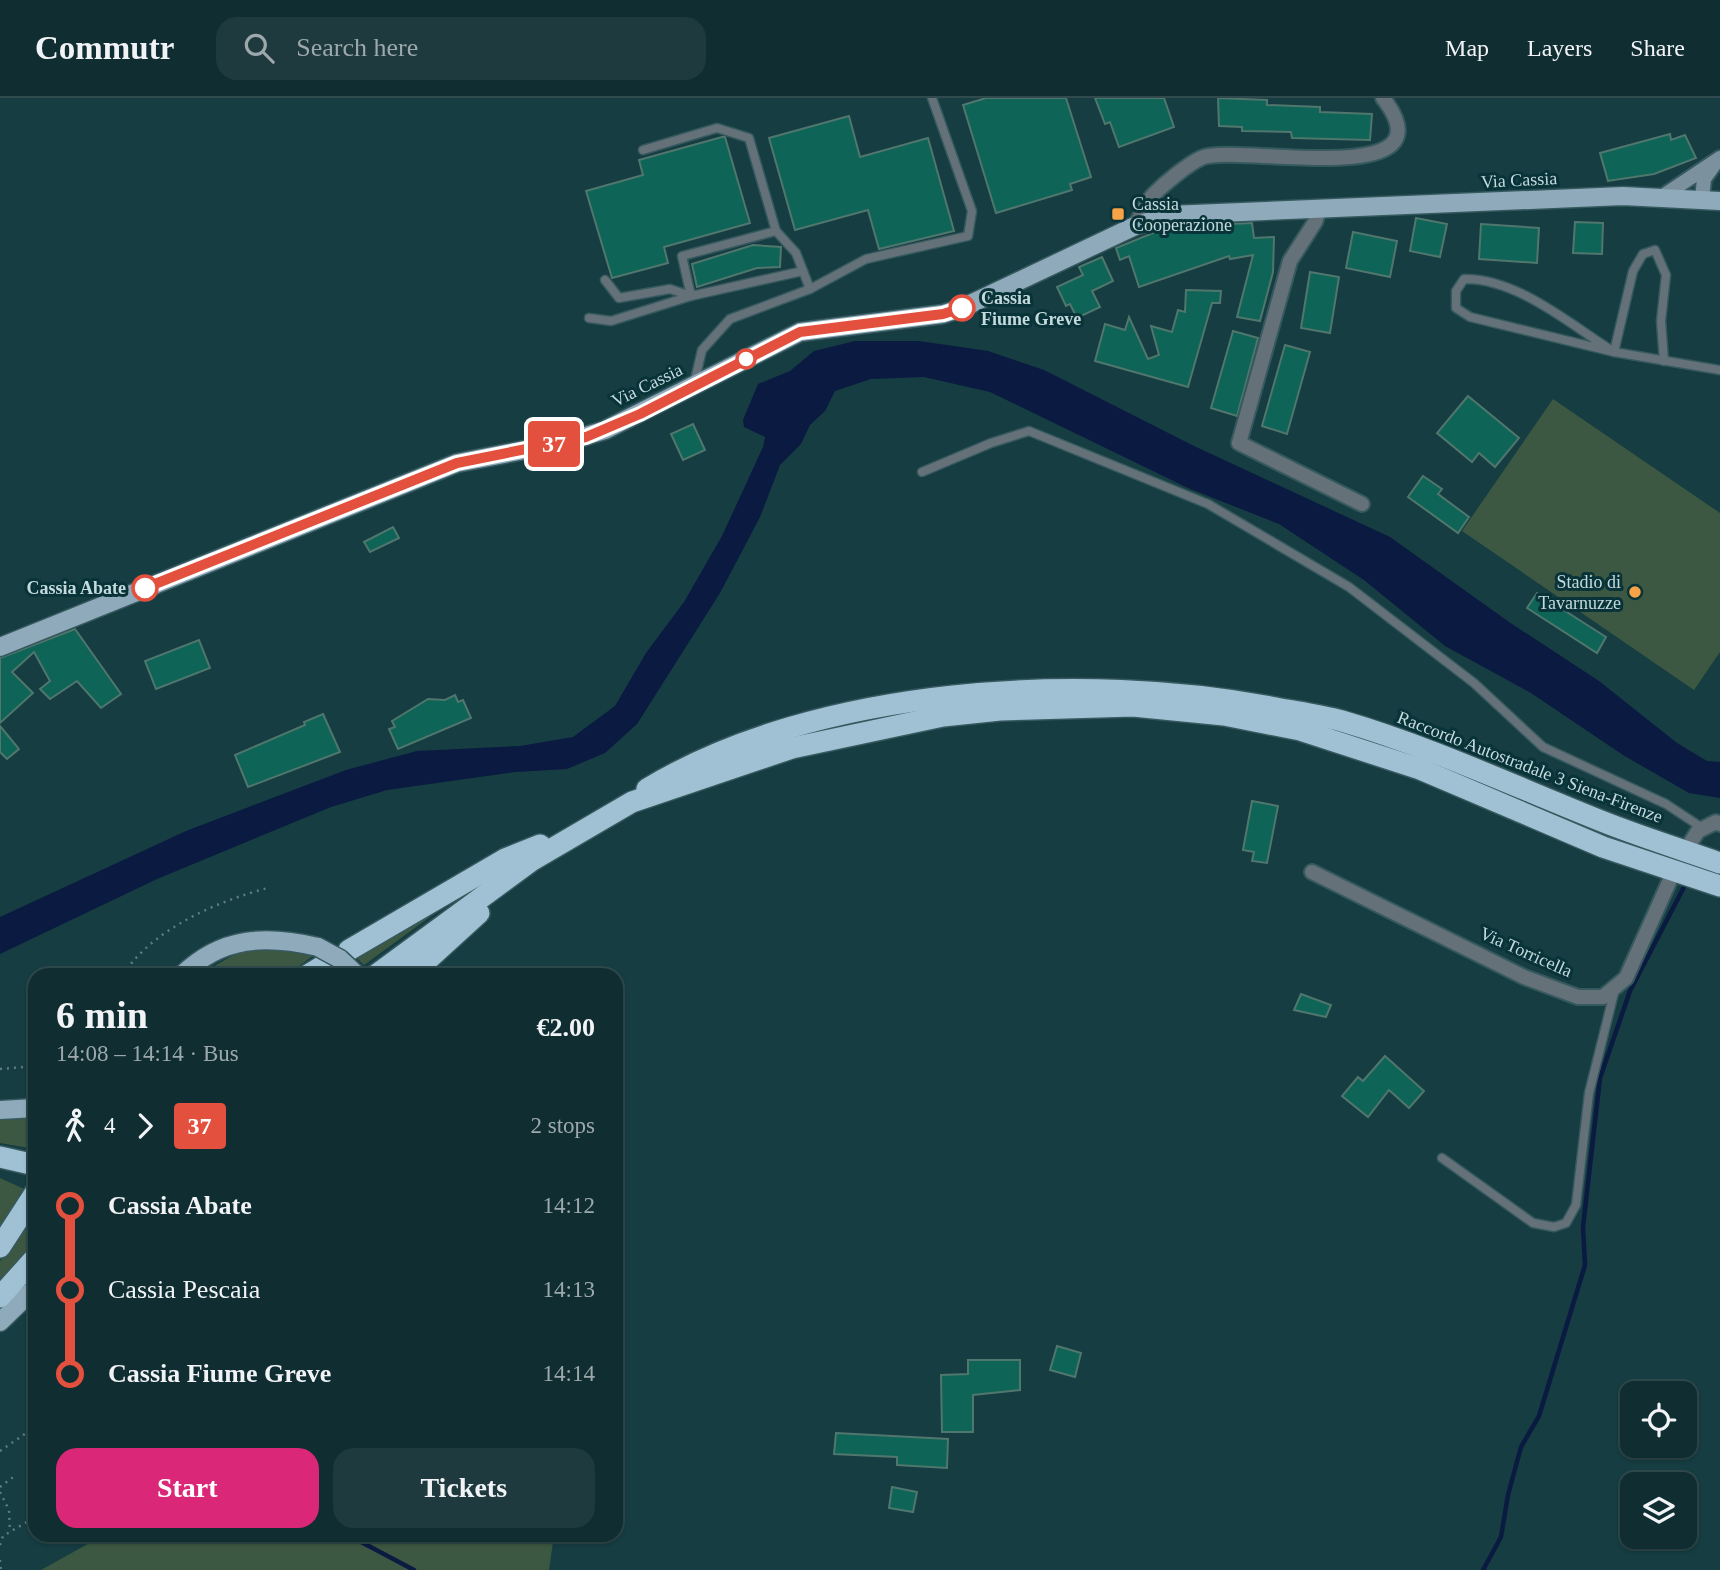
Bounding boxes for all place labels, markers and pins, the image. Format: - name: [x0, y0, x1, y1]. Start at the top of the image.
- place label: Cassia Cooperazione: [1132, 194, 1232, 235]
- marker: Cassia Cooperazione: [1110, 206, 1126, 222]
- place label: Cassia Fiume Greve: [981, 288, 1081, 329]
- marker: Cassia Fiume Greve: [949, 295, 975, 321]
- unlabelled marker: [736, 349, 756, 369]
- place label: Stadio di Tavarnuzze: [1538, 572, 1621, 613]
- marker: Cassia Abate: [132, 575, 158, 601]
- place label: Cassia Abate: [26, 578, 126, 598]
- marker: Stadio di Tavarnuzze: [1627, 584, 1643, 600]

